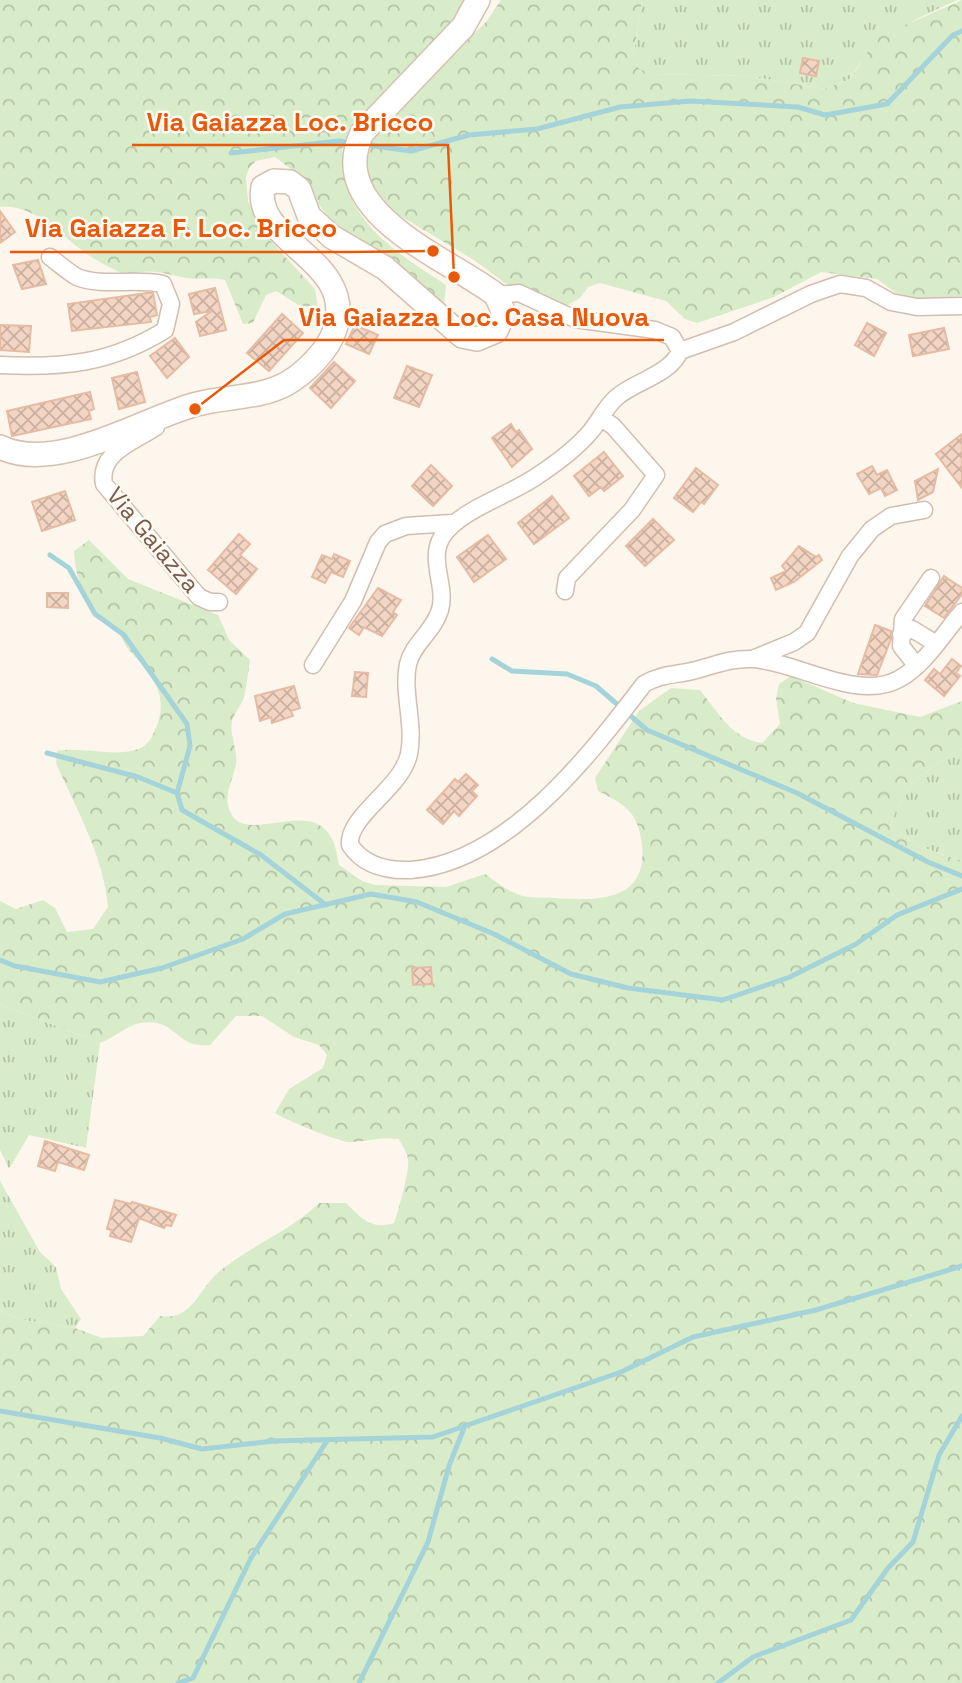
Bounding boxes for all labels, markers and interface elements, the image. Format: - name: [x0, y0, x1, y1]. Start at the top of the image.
- callout: Via Gaiazza Loc. Bricco: [132, 98, 448, 145]
- text: Via Gaiazza Loc. Bricco: [147, 105, 433, 139]
- callout: Via Gaiazza F. Loc. Bricco: [10, 205, 352, 252]
- text: Via Gaiazza F. Loc. Bricco: [25, 211, 337, 245]
- callout: Via Gaiazza Loc. Casa Nuova: [284, 293, 664, 340]
- text: Via Gaiazza Loc. Casa Nuova: [299, 300, 649, 334]
- street label: Via Gaiazza: [100, 480, 207, 599]

